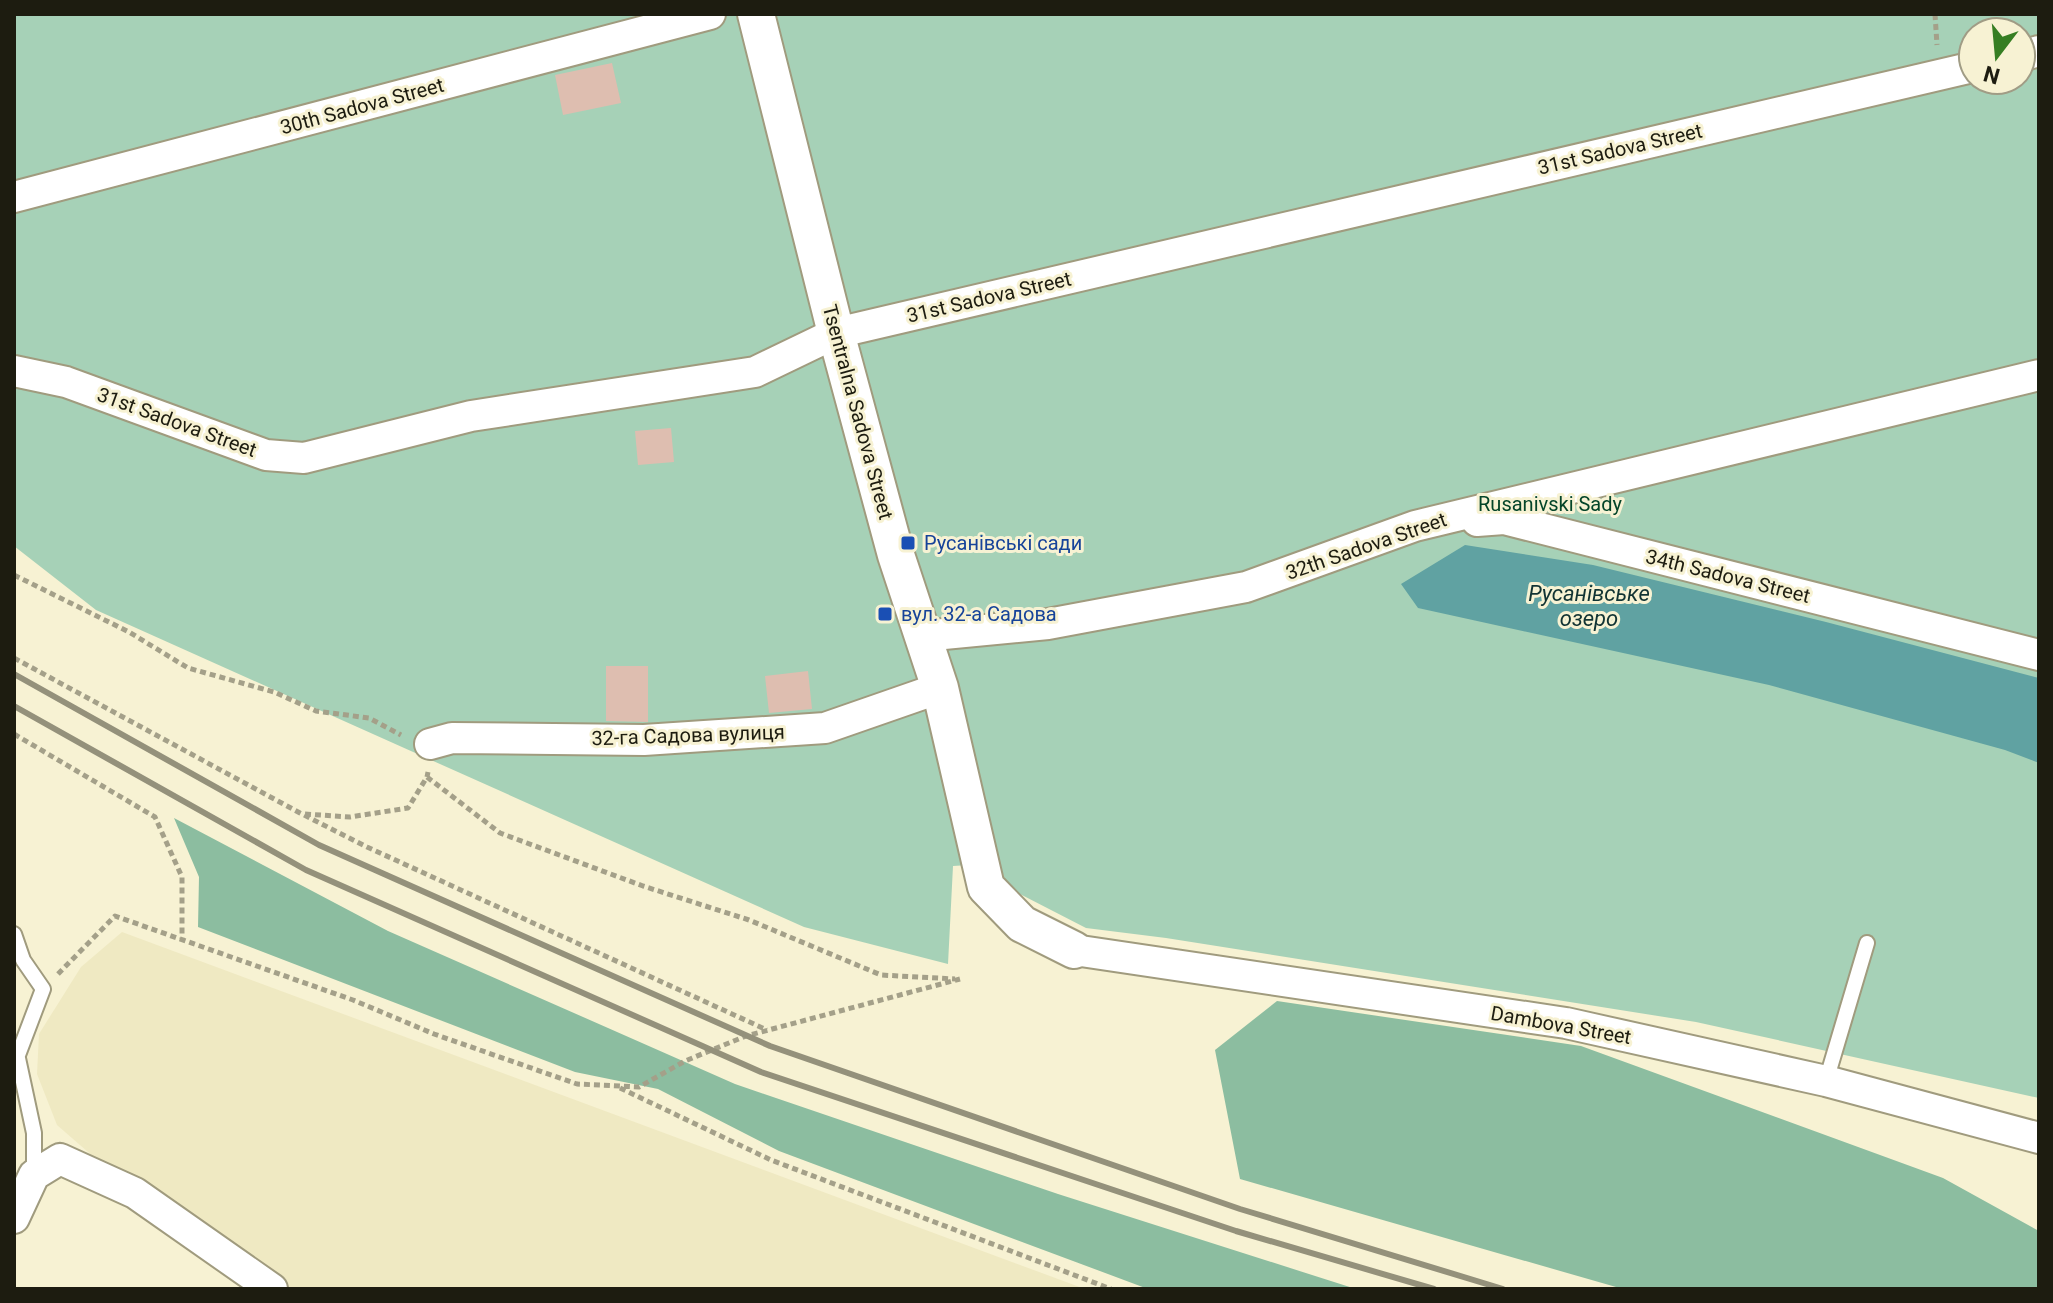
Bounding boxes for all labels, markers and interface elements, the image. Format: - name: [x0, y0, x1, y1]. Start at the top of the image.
- north arrow: [1957, 16, 2037, 96]
- text: N: [1981, 61, 2003, 89]
- street label: 30th Sadova Street: [278, 73, 446, 139]
- street label: 31st Sadova Street: [1536, 118, 1704, 180]
- street label: 31st Sadova Street: [905, 266, 1073, 328]
- street label: Tsentralna Sadova Street: [818, 302, 898, 522]
- street label: 31st Sadova Street: [94, 382, 260, 462]
- park label: Rusanivski Sady: [1478, 492, 1622, 516]
- street label: 32th Sadova Street: [1282, 507, 1450, 585]
- place label: Русанівські сади: [924, 531, 1082, 555]
- marker: Русанівські сади: [899, 534, 917, 552]
- street label: 34th Sadova Street: [1643, 544, 1813, 608]
- water label: Русанівське озеро: [1528, 581, 1650, 631]
- place label: вул. 32-а Садова: [901, 602, 1057, 626]
- marker: вул. 32-а Садова: [876, 605, 894, 623]
- street label: 32-га Садова вулиця: [591, 720, 785, 750]
- street label: Dambova Street: [1489, 1001, 1633, 1049]

